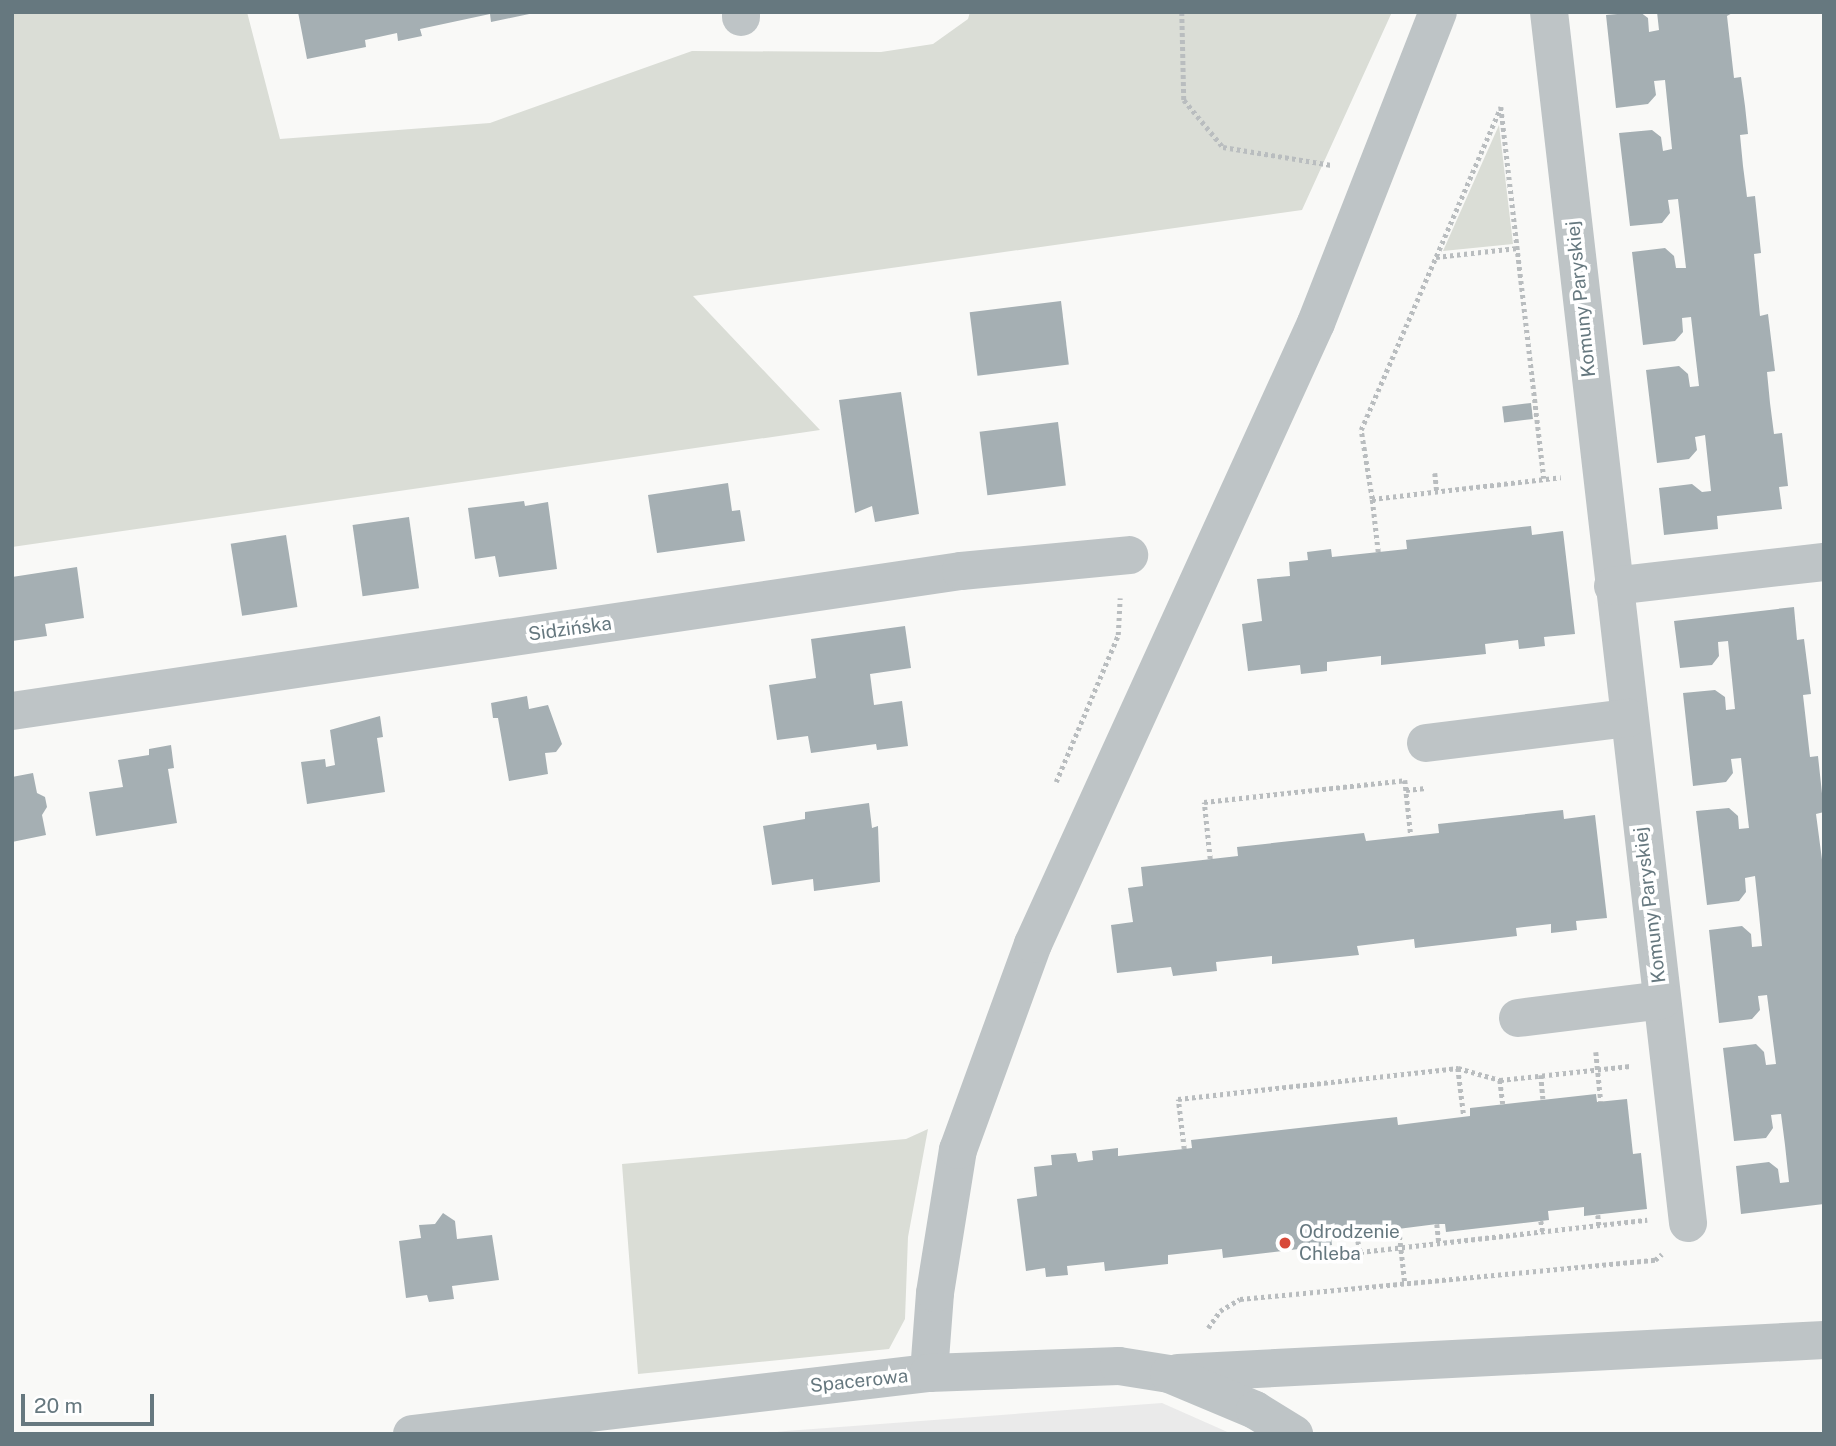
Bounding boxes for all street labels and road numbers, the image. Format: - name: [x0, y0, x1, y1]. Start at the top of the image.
- street label: Komuny Paryskiej: [1561, 220, 1601, 378]
- street label: Sidzińska: [527, 612, 613, 646]
- street label: Komuny Paryskiej: [1629, 826, 1671, 984]
- street label: Spacerowa: [809, 1365, 909, 1397]

